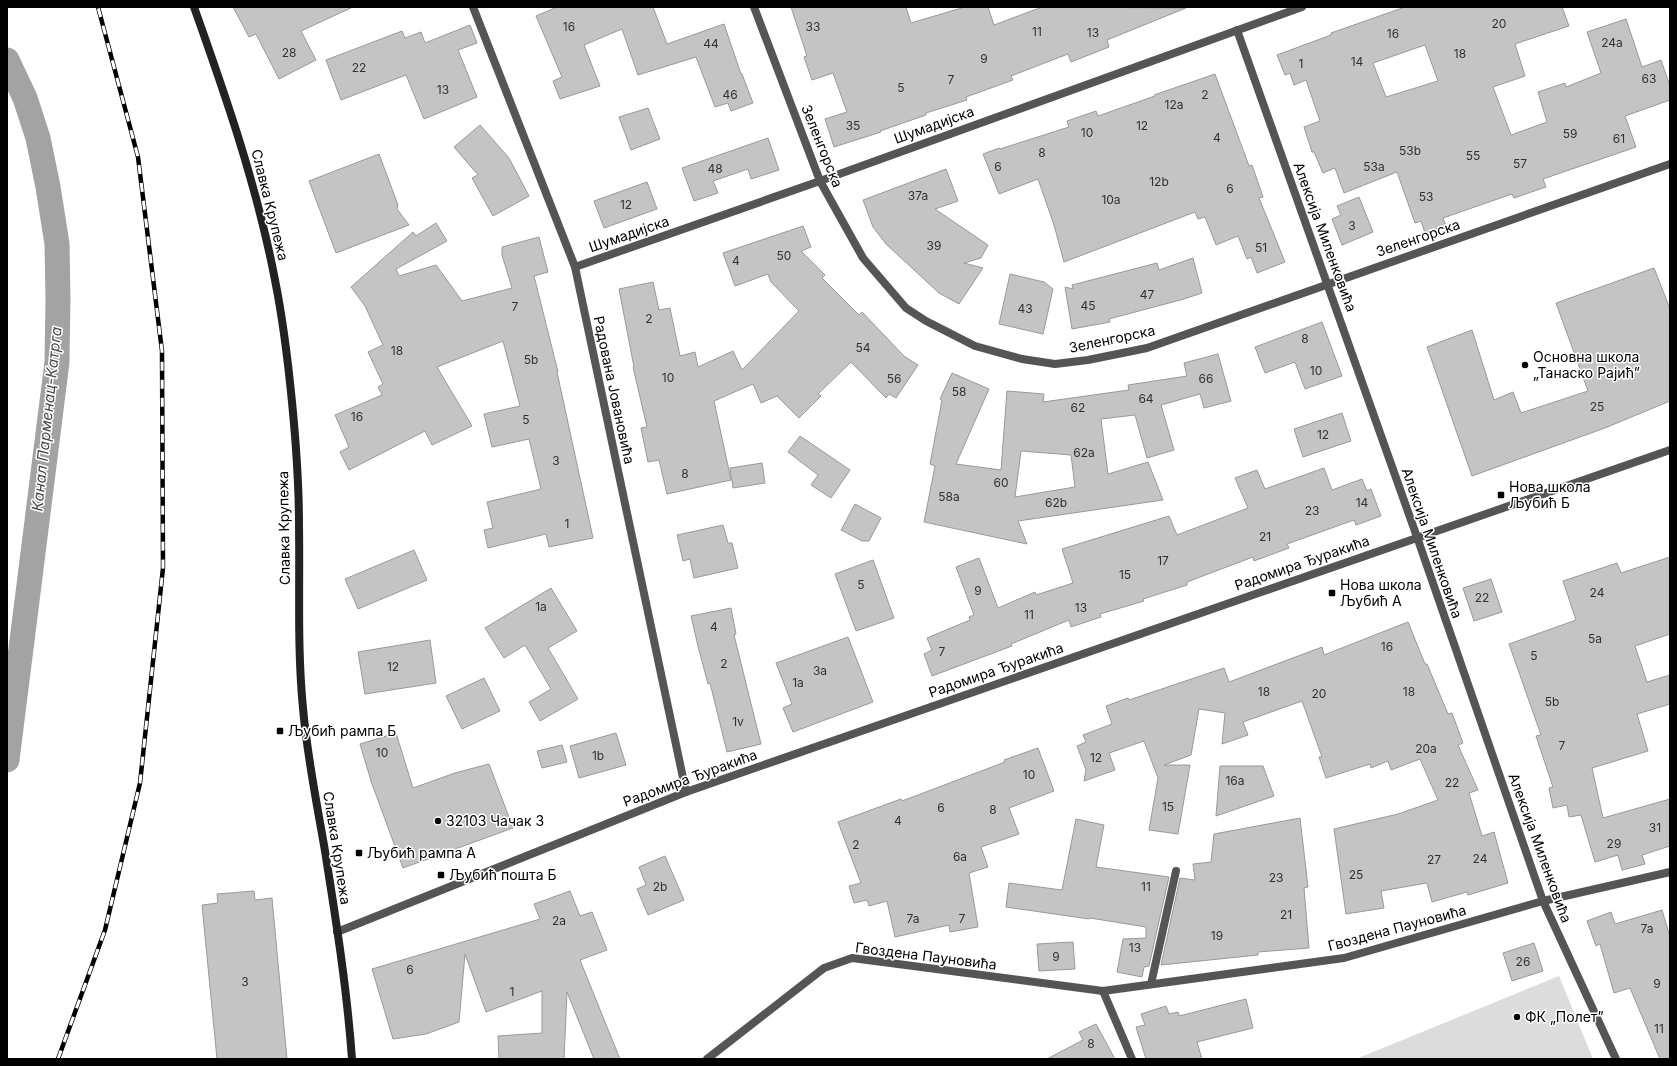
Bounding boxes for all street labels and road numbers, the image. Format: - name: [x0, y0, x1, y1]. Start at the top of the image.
- street label: Зеленгорска: [798, 102, 847, 190]
- street label: Шумадијска: [892, 102, 976, 147]
- street label: Славка Крупежа: [248, 147, 293, 262]
- street label: Алексија Миленковића: [1290, 160, 1360, 314]
- street label: Шумадијска: [586, 212, 671, 255]
- street label: Зеленгорска: [1374, 215, 1462, 260]
- street label: Радована Јовановића: [590, 314, 639, 466]
- street label: Зеленгорска: [1067, 321, 1157, 356]
- street label: Алексија Миленковића: [1399, 465, 1466, 620]
- street label: Славка Крупежа: [274, 471, 293, 585]
- street label: Радомира Ђуракића: [1232, 531, 1372, 594]
- street label: Радомира Ђуракића: [926, 638, 1066, 701]
- street label: Радомира Ђуракића: [620, 745, 759, 810]
- street label: Алексија Миленковића: [1505, 771, 1575, 925]
- street label: Славка Крупежа: [320, 790, 355, 906]
- street label: Гвоздена Пауновића: [1326, 901, 1468, 954]
- street label: Гвоздена Пауновића: [854, 938, 998, 973]

